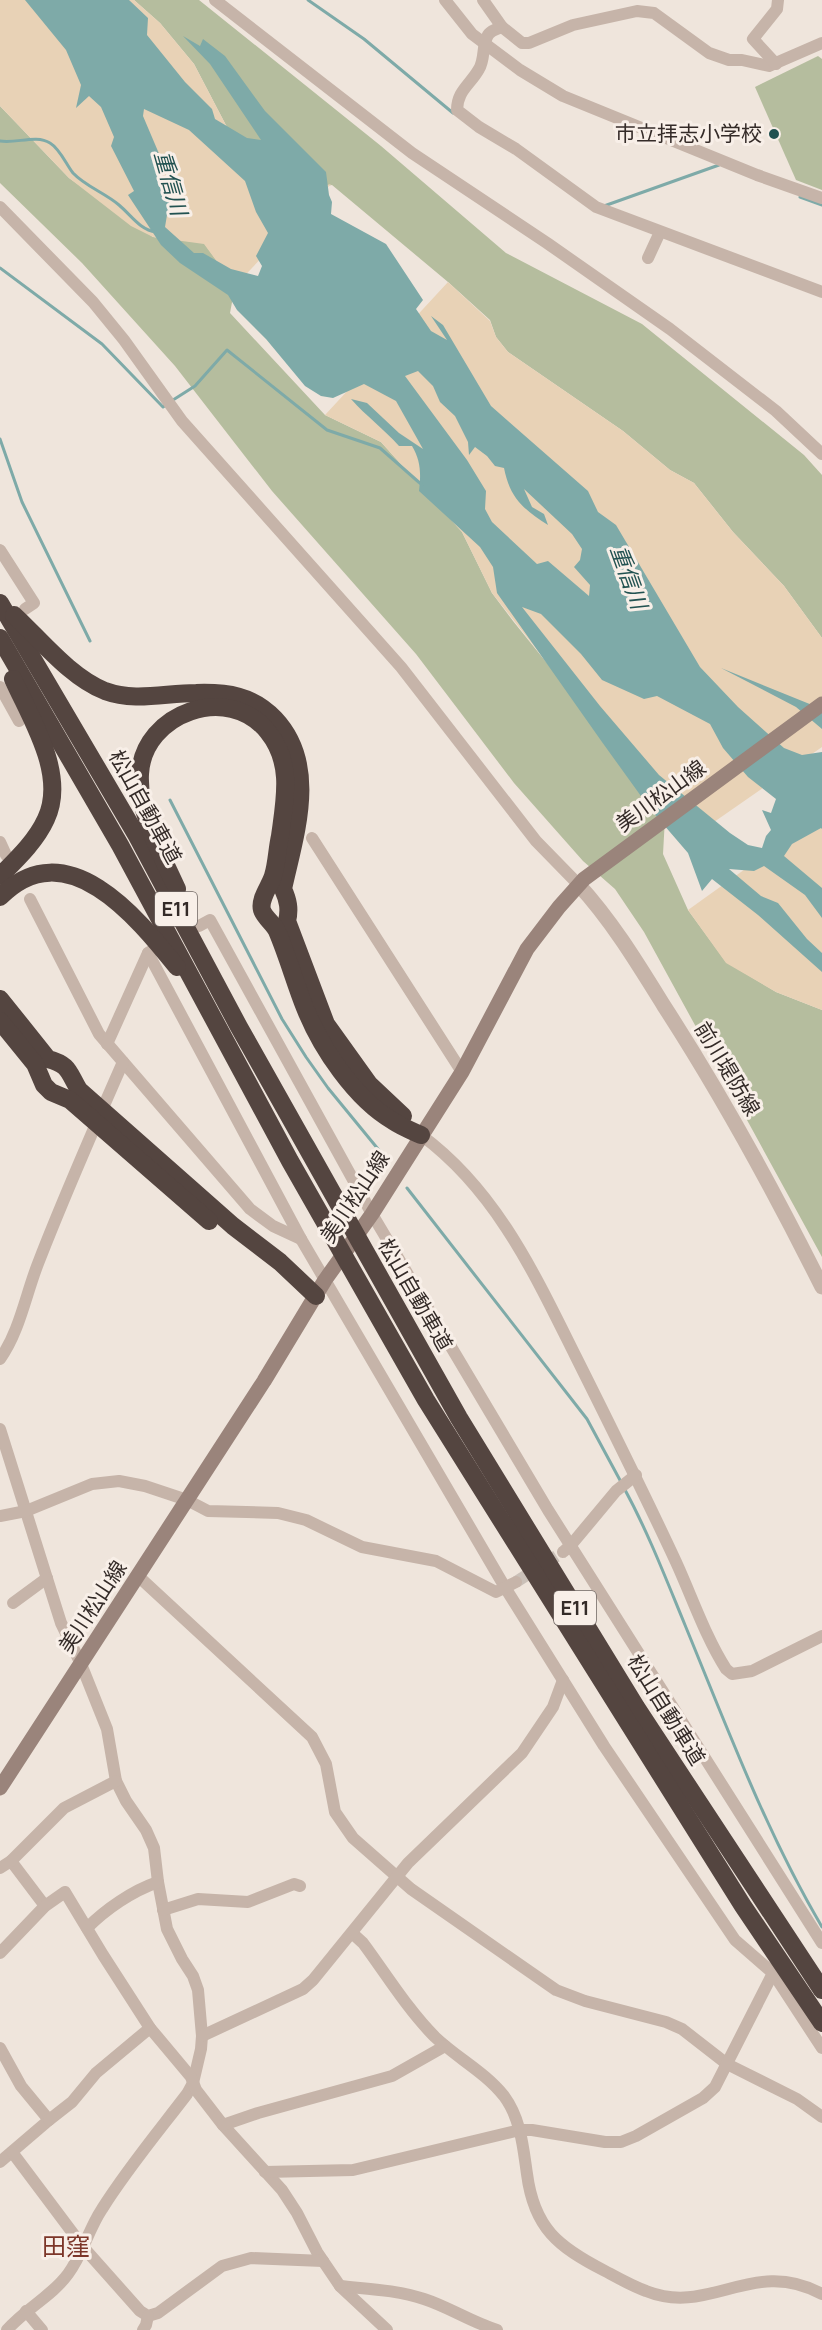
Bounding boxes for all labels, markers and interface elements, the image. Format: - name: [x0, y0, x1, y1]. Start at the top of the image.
- place label: 市立拝志小学校: [615, 119, 762, 147]
- marker: 市立拝志小学校: [767, 127, 781, 141]
- water label: 重信川: [147, 147, 195, 221]
- water label: 重信川: [604, 541, 655, 615]
- street label: 松山自動車道: [103, 745, 189, 868]
- street label: 美川松山線: [610, 753, 711, 837]
- road number: E11: [155, 892, 197, 926]
- street label: 前川堤防線: [689, 1016, 767, 1121]
- street label: 美川松山線: [313, 1145, 395, 1248]
- street label: 松山自動車道: [372, 1233, 459, 1356]
- street label: 美川松山線: [52, 1555, 132, 1658]
- road number: E11: [554, 1591, 596, 1625]
- street label: 松山自動車道: [622, 1649, 712, 1770]
- district label: 田窪: [42, 2229, 90, 2262]

